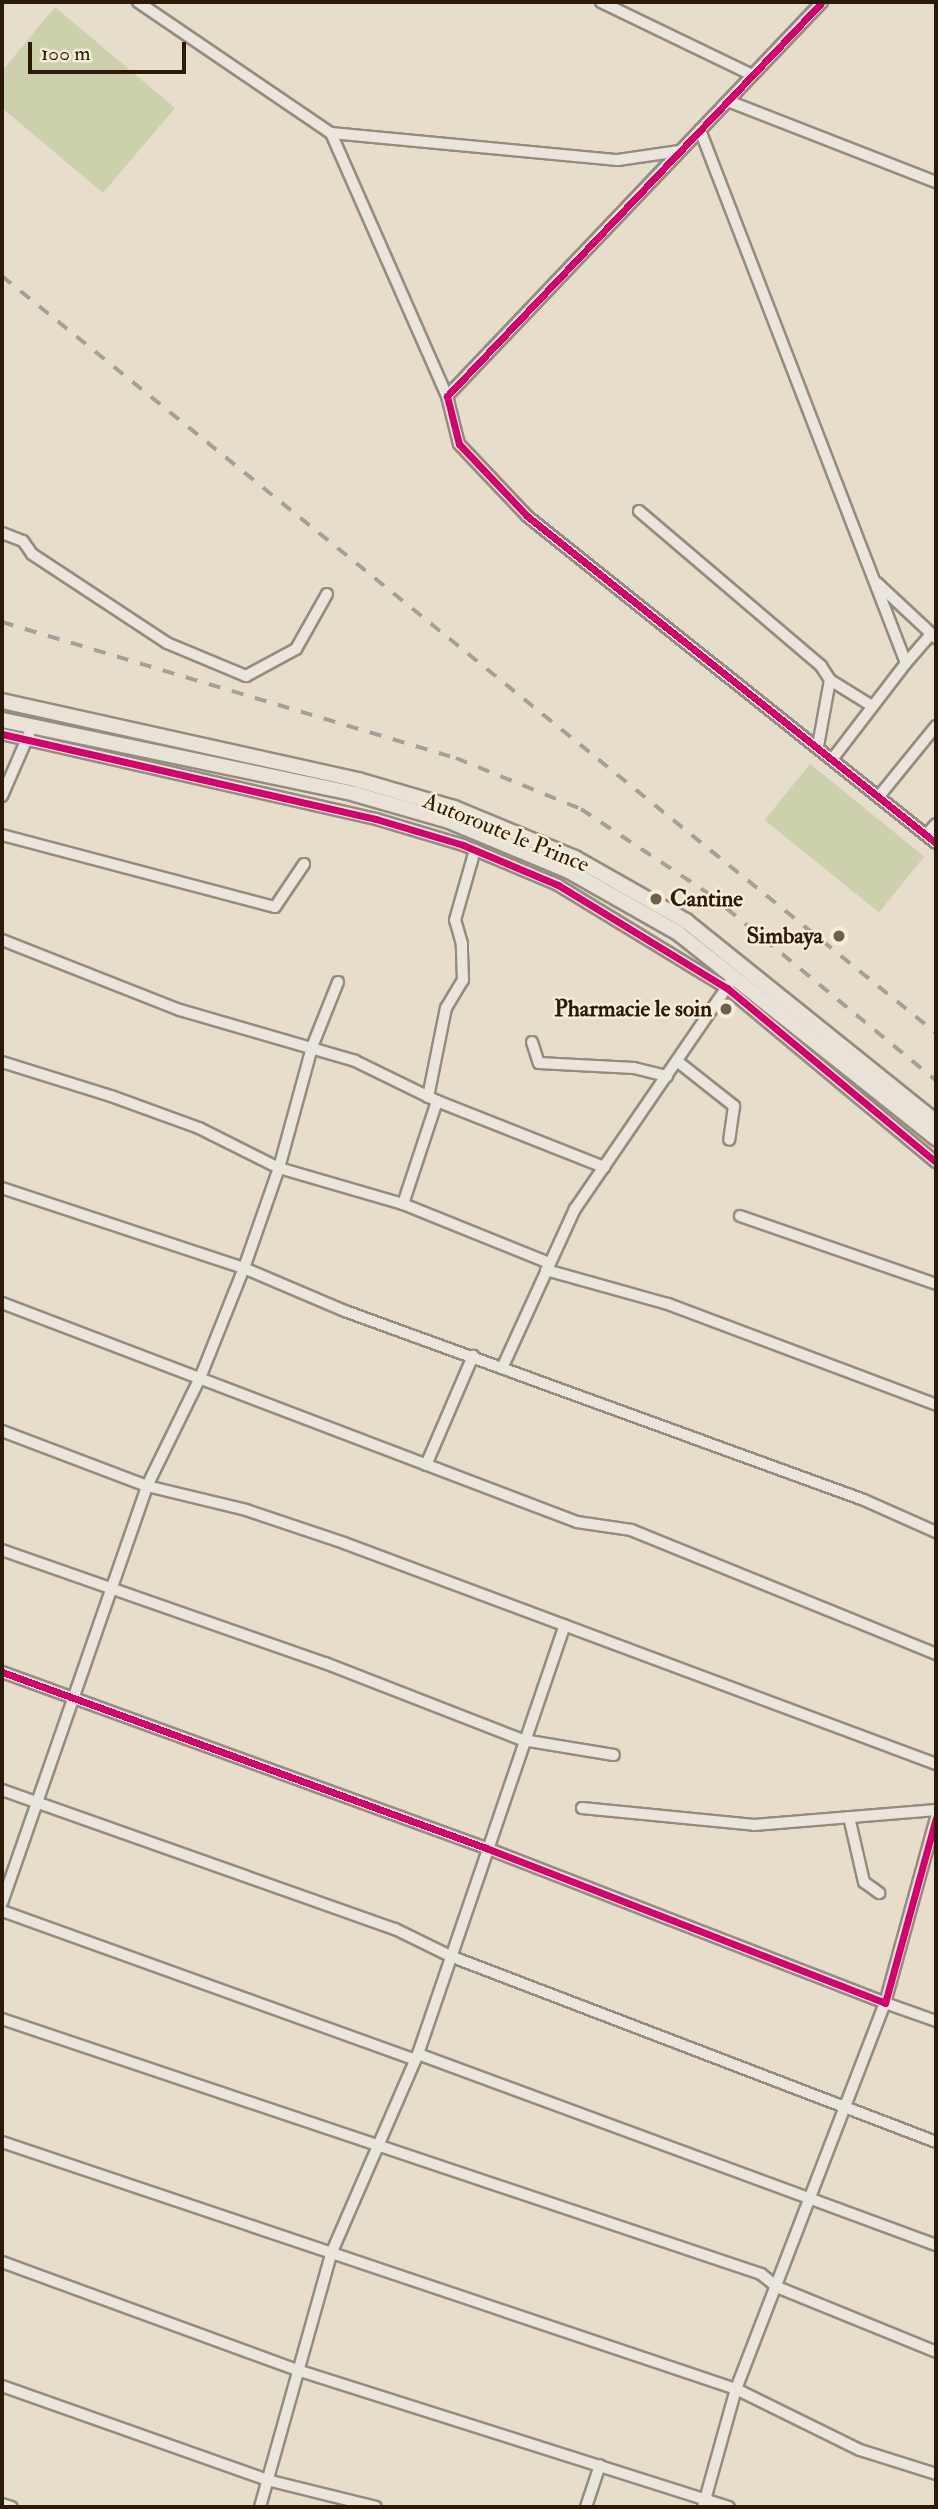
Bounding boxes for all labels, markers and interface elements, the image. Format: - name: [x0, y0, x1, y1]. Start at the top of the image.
- scale bar: [32, 28, 189, 72]
- text: 100 m: [41, 40, 91, 67]
- street label: Autoroute le Prince: [419, 787, 593, 879]
- place label: Cantine: [670, 885, 743, 913]
- marker: Cantine: [648, 891, 664, 907]
- place label: Simbaya: [746, 922, 823, 950]
- marker: Simbaya: [829, 926, 849, 946]
- place label: Pharmacie le soin: [554, 995, 712, 1023]
- marker: Pharmacie le soin: [718, 1001, 734, 1017]

